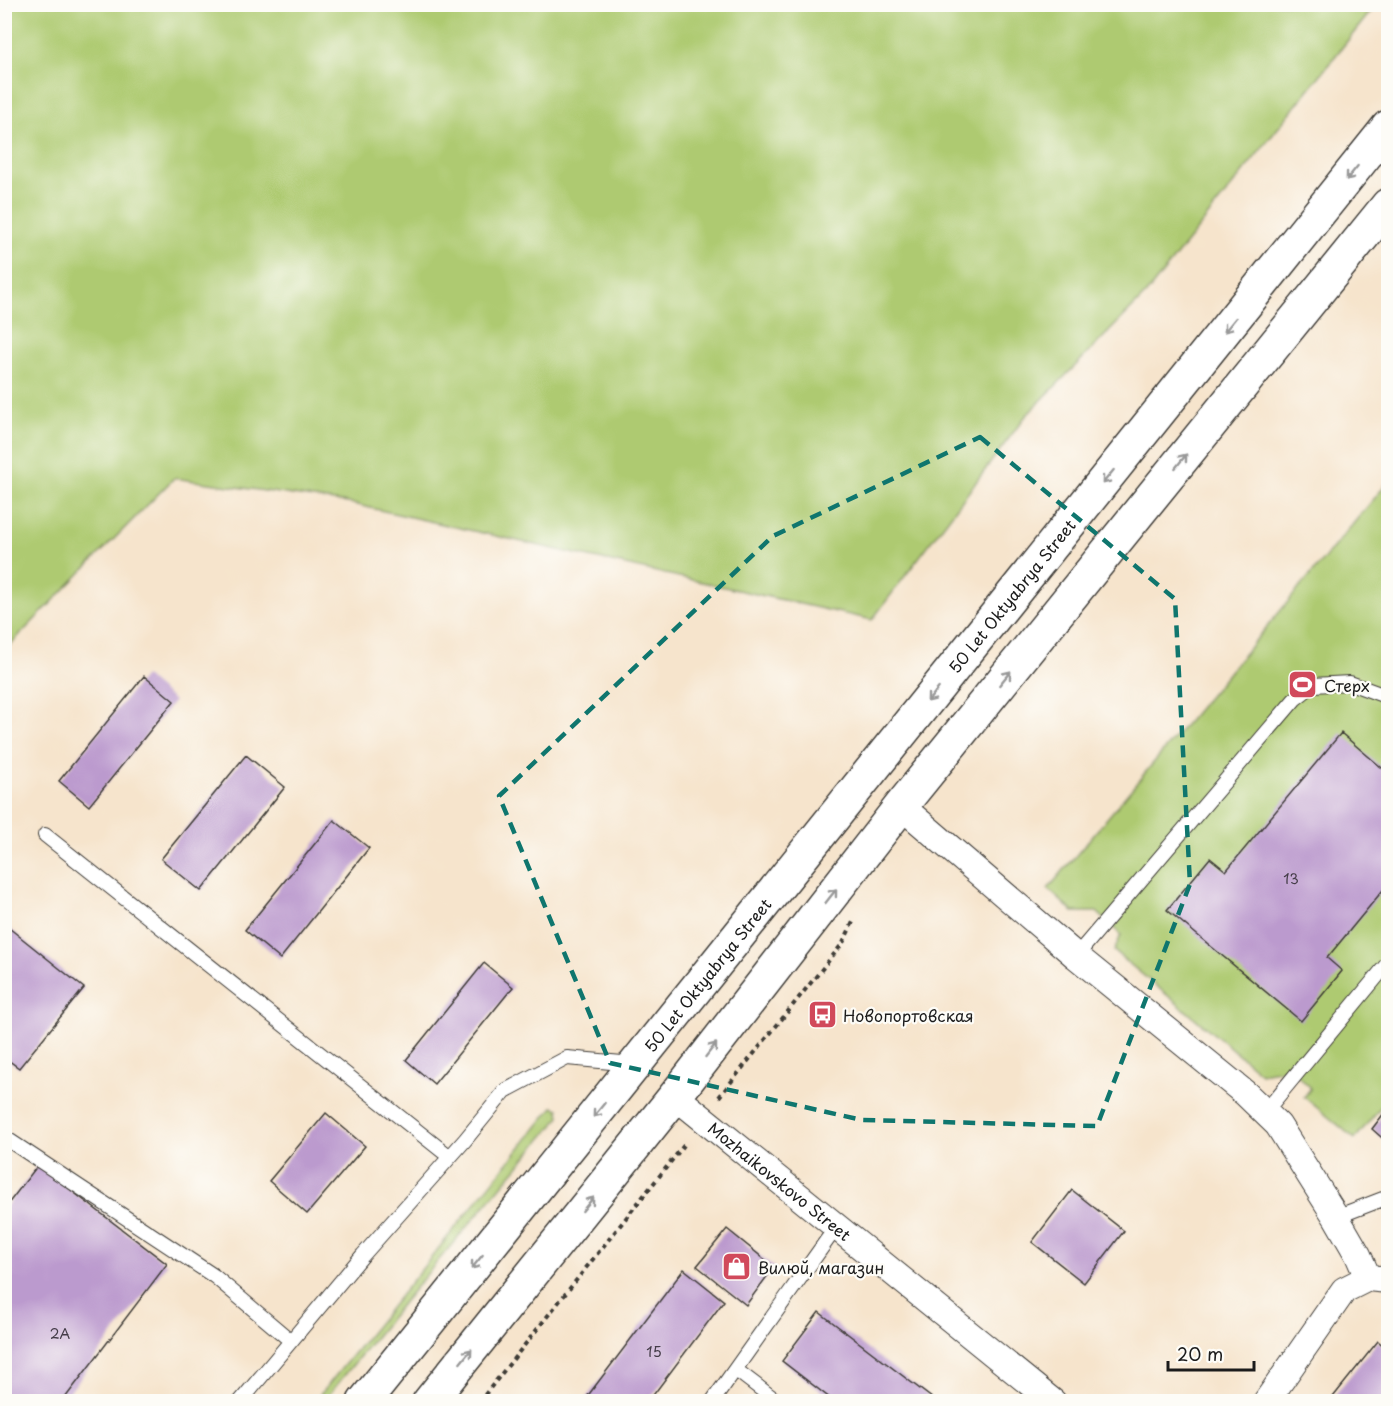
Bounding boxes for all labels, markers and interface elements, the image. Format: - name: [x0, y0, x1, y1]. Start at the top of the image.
- one-way arrow: [1345, 165, 1358, 181]
- one-way arrow: [1223, 317, 1236, 333]
- one-way arrow: [1174, 453, 1187, 469]
- one-way arrow: [1101, 469, 1114, 485]
- street label: 50 Let Oktyabrya Street: [942, 513, 1081, 678]
- sports icon: Стерх: [1287, 669, 1319, 701]
- one-way arrow: [998, 671, 1012, 686]
- place label: Стерх: [1324, 673, 1370, 697]
- one-way arrow: [926, 686, 939, 702]
- house number: 13: [1283, 868, 1299, 889]
- one-way arrow: [824, 888, 837, 904]
- street label: 50 Let Oktyabrya Street: [638, 892, 777, 1057]
- bus stop icon: Новопортовская: [806, 999, 838, 1031]
- place label: Новопортовская: [843, 1003, 974, 1027]
- one-way arrow: [704, 1042, 717, 1058]
- one-way arrow: [592, 1102, 605, 1118]
- street label: Mozhaikovskovo Street: [703, 1116, 857, 1246]
- one-way arrow: [581, 1197, 595, 1212]
- shop icon: Вилюй, магазин: [721, 1251, 753, 1283]
- one-way arrow: [470, 1254, 483, 1270]
- place label: Вилюй, магазин: [758, 1255, 884, 1279]
- house number: 2А: [50, 1323, 71, 1344]
- scale bar: [1168, 1334, 1254, 1372]
- text: 20 m: [1177, 1340, 1223, 1367]
- house number: 15: [646, 1341, 662, 1362]
- one-way arrow: [459, 1348, 472, 1364]

